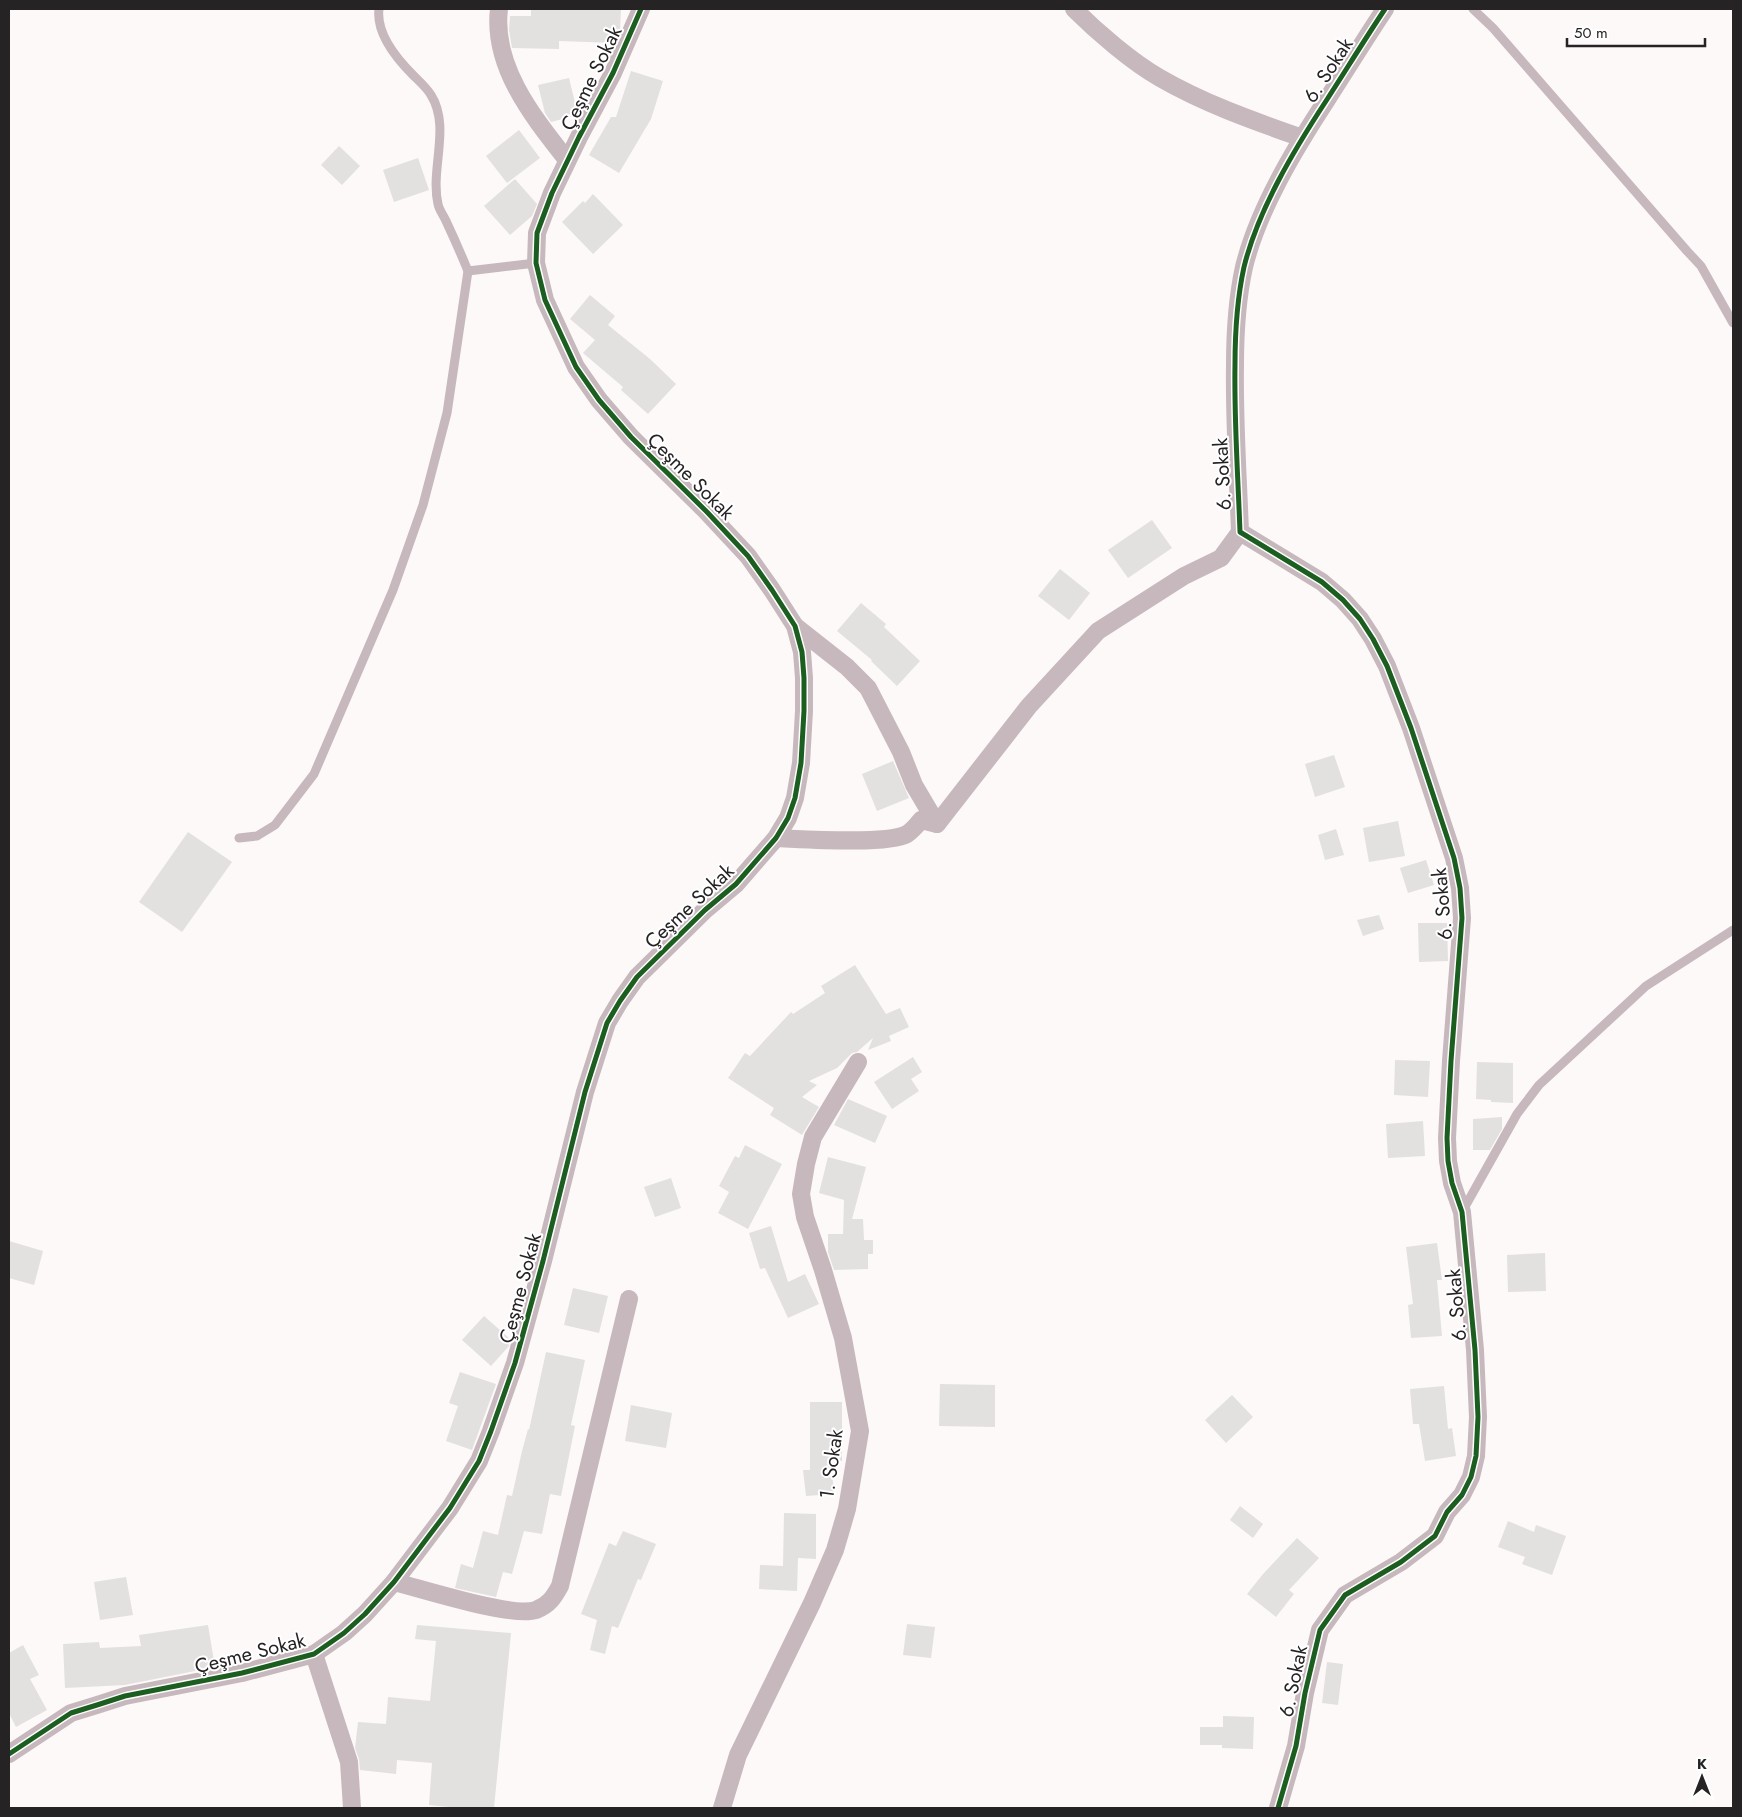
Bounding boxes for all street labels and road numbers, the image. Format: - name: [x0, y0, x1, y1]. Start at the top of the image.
- street label: Çeşme Sokak: [554, 21, 629, 135]
- street label: 6. Sokak: [1296, 32, 1360, 109]
- street label: Çeşme Sokak: [640, 426, 741, 527]
- street label: 6. Sokak: [1206, 437, 1239, 511]
- street label: Çeşme Sokak: [638, 857, 741, 956]
- street label: 6. Sokak: [1425, 866, 1460, 941]
- street label: Çeşme Sokak: [492, 1230, 549, 1346]
- street label: 6. Sokak: [1439, 1267, 1474, 1342]
- street label: 1. Sokak: [812, 1427, 851, 1501]
- street label: Çeşme Sokak: [192, 1626, 309, 1681]
- street label: 6. Sokak: [1272, 1642, 1315, 1720]

